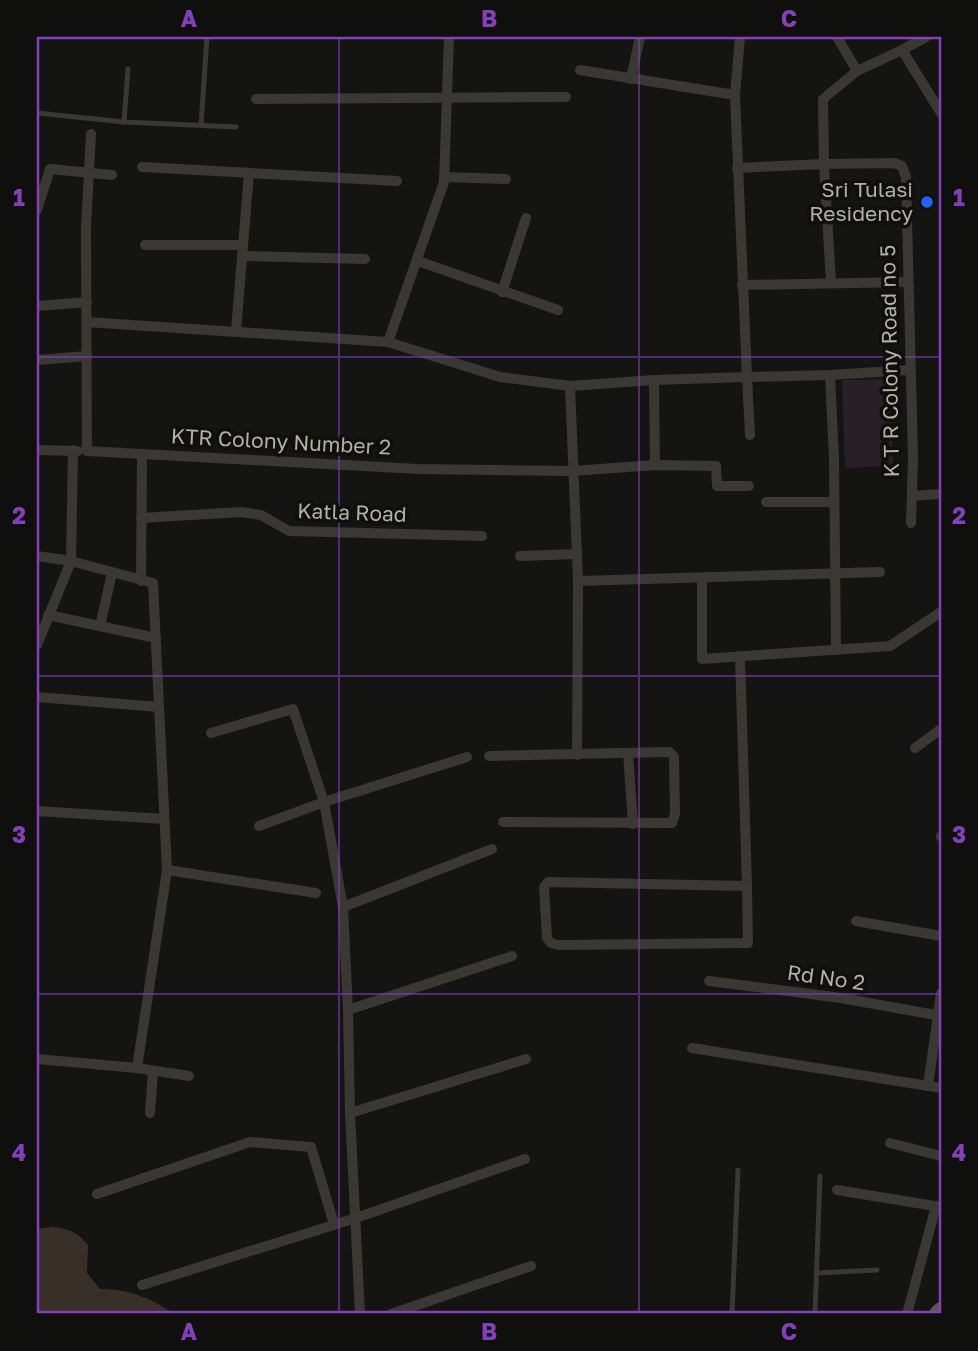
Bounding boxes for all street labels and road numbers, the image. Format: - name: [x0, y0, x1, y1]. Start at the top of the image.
- street label: K T R Colony Road no 5: [874, 244, 904, 478]
- street label: KTR Colony Number 2: [170, 422, 392, 460]
- street label: Katla Road: [297, 497, 407, 527]
- street label: Rd No 2: [786, 959, 867, 995]

